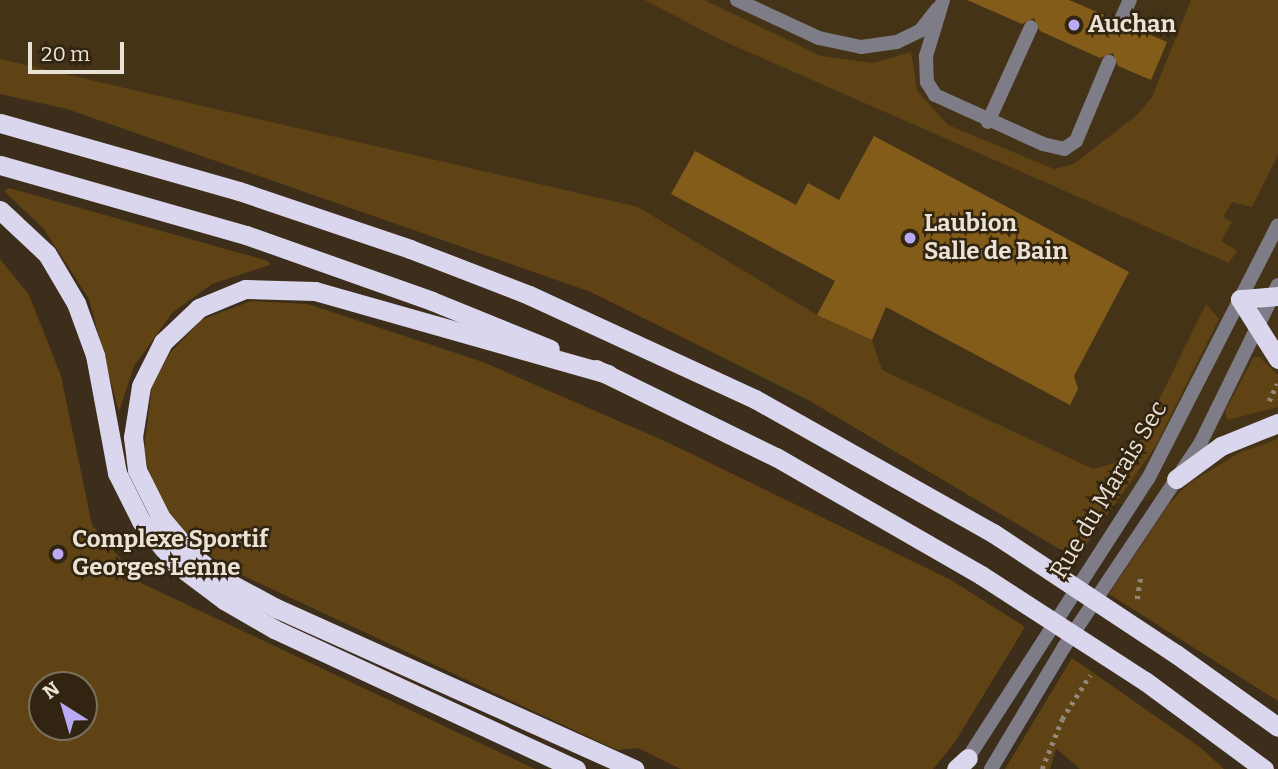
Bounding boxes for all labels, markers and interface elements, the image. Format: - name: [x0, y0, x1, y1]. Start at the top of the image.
- place label: Auchan: [1088, 11, 1176, 39]
- marker: Auchan: [1066, 17, 1082, 33]
- scale bar: [32, 28, 128, 72]
- text: 20 m: [41, 41, 90, 67]
- place label: Laubion Salle de Bain: [924, 210, 1068, 266]
- marker: Laubion Salle de Bain: [902, 230, 918, 246]
- street label: Rue du Marais Sec: [1045, 396, 1173, 584]
- place label: Complexe Sportif Georges Lenne: [72, 526, 268, 582]
- marker: Complexe Sportif Georges Lenne: [50, 546, 66, 562]
- north arrow: [28, 671, 98, 741]
- text: N: [38, 677, 64, 704]

